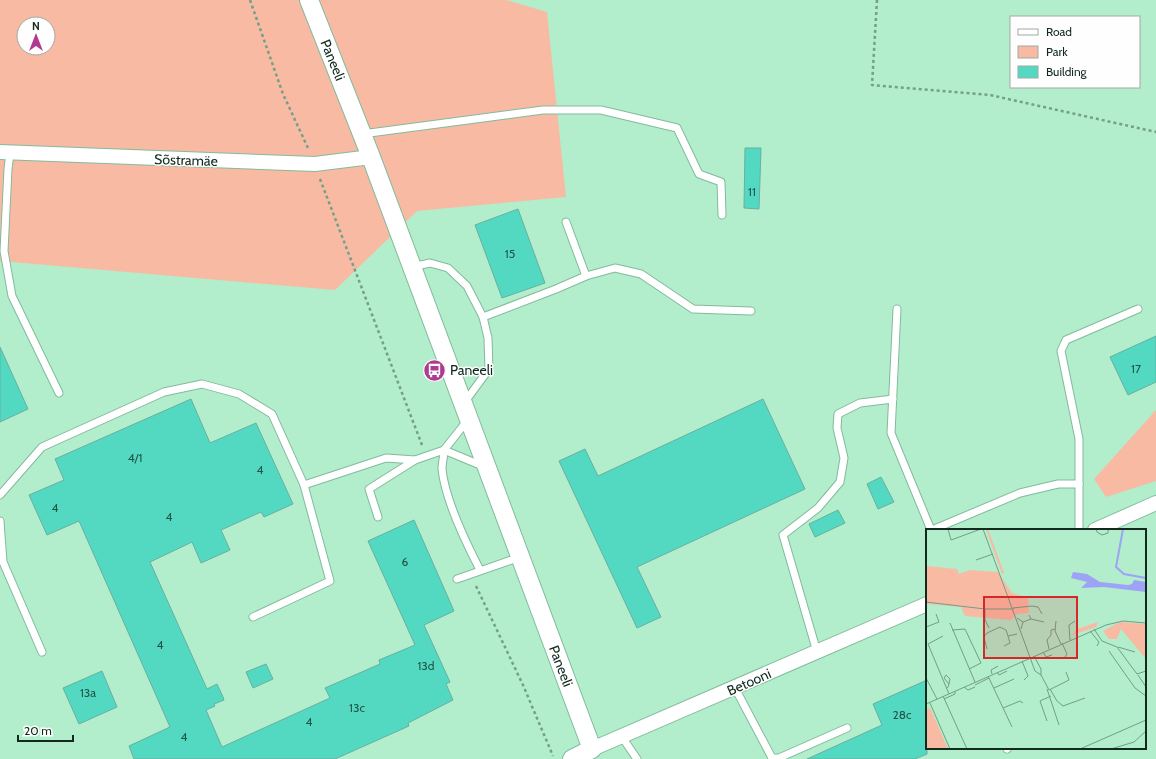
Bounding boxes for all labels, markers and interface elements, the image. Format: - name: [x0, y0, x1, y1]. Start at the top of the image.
- north arrow: [16, 16, 56, 56]
- legend: [1010, 16, 1140, 88]
- text: N: [32, 19, 40, 33]
- text: Road: [1046, 24, 1072, 39]
- street label: Paneeli: [317, 37, 349, 83]
- text: Park: [1046, 44, 1068, 59]
- text: Building: [1046, 64, 1088, 79]
- street label: Sõstramäe: [154, 150, 218, 170]
- house number: 11: [748, 184, 756, 199]
- house number: 15: [505, 246, 515, 261]
- bus stop icon: Paneeli: [422, 357, 448, 383]
- place label: Paneeli: [450, 361, 493, 379]
- house number: 17: [1131, 361, 1141, 376]
- house number: 4/1: [128, 450, 142, 465]
- house number: 4: [257, 462, 264, 477]
- house number: 4: [52, 500, 59, 515]
- house number: 4: [166, 509, 173, 524]
- inset map: [926, 529, 1146, 749]
- house number: 6: [402, 554, 409, 569]
- house number: 4: [157, 637, 164, 652]
- street label: Paneeli: [545, 643, 577, 689]
- house number: 13d: [417, 658, 435, 673]
- street label: Betooni: [724, 664, 774, 700]
- house number: 13a: [80, 685, 96, 700]
- house number: 13c: [349, 700, 365, 715]
- house number: 28c: [892, 707, 912, 722]
- house number: 4: [306, 714, 313, 729]
- scale bar: [18, 717, 73, 743]
- text: 20 m: [24, 723, 52, 738]
- house number: 4: [181, 729, 188, 744]

